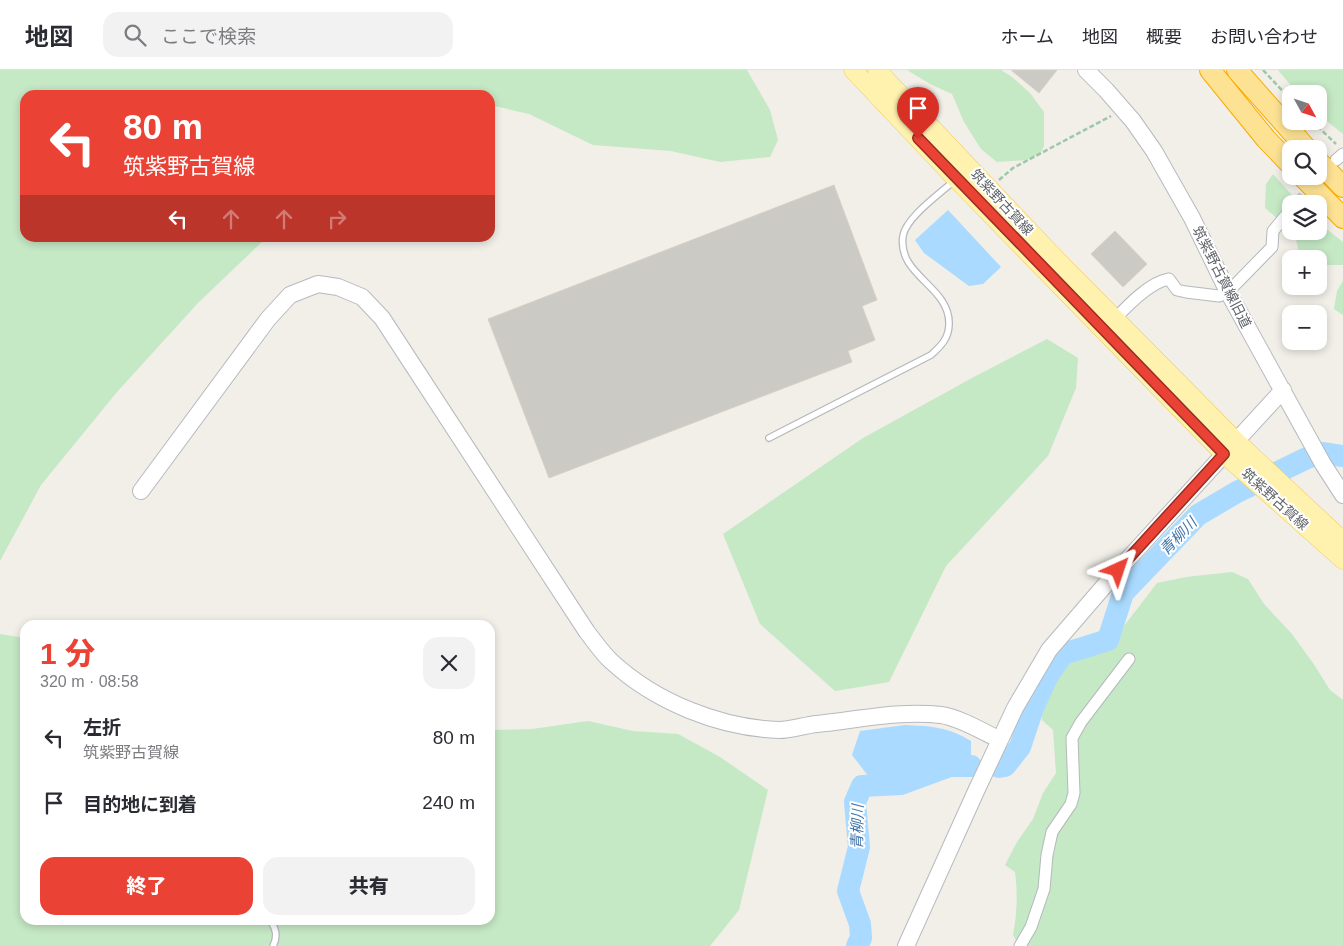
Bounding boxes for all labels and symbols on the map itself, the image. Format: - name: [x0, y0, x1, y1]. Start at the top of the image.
- north arrow: [1282, 85, 1328, 130]
- pin: [897, 87, 939, 138]
- street label: 筑紫野古賀線: [968, 166, 1036, 238]
- street label: 筑紫野古賀線旧道: [1189, 223, 1255, 331]
- street label: 筑紫野古賀線: [1238, 465, 1312, 533]
- water label: 青柳川: [1156, 512, 1201, 558]
- position arrow: [1091, 543, 1143, 595]
- water label: 青柳川: [848, 802, 866, 850]

